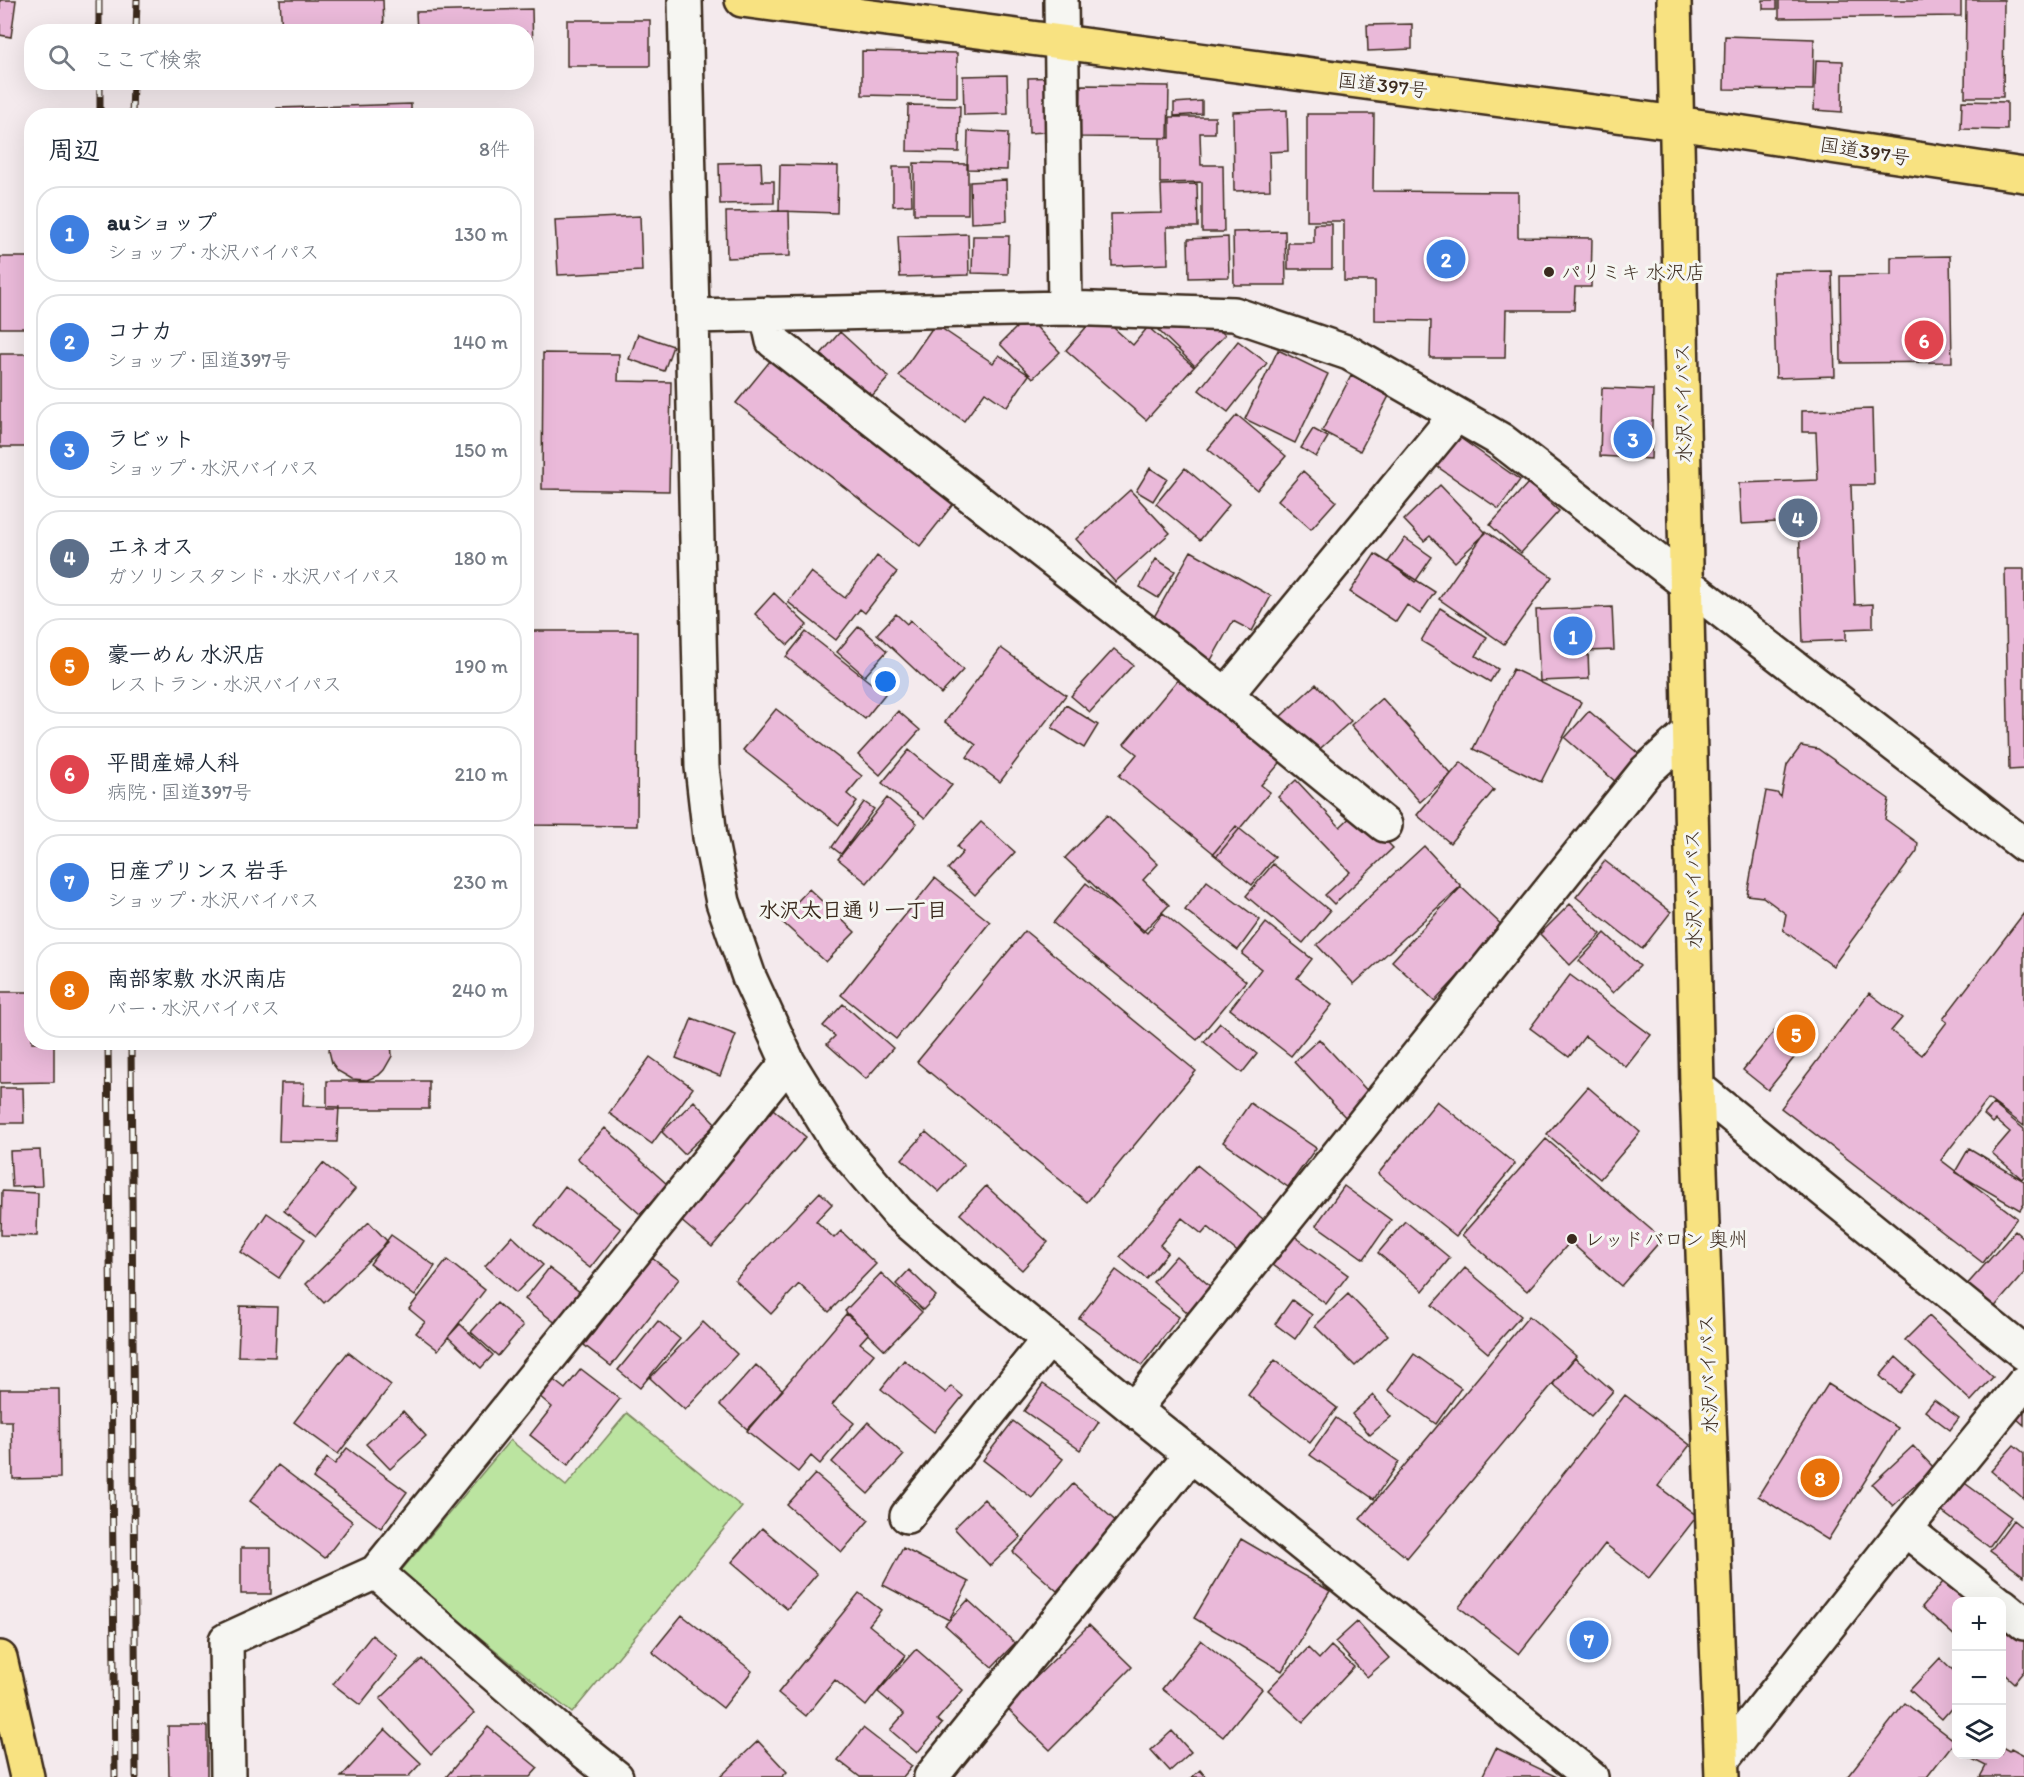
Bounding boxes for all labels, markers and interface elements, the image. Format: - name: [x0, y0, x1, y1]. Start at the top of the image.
- search box: [24, 24, 534, 90]
- icon: search: [45, 41, 78, 74]
- text: ここで検索: [93, 46, 203, 73]
- street label: 国道397号: [1336, 68, 1430, 102]
- street label: 国道397号: [1818, 132, 1912, 170]
- text: 周辺: [48, 134, 100, 166]
- text: 8件: [479, 137, 510, 161]
- text: auショップ: [107, 209, 217, 236]
- text: 1: [65, 222, 74, 246]
- text: 130 m: [454, 222, 508, 246]
- pin: 2: [1426, 236, 1466, 282]
- text: ショップ · 水沢バイパス: [107, 240, 320, 264]
- place label: パリミキ 水沢店: [1561, 260, 1706, 284]
- marker: パリミキ 水沢店: [1542, 265, 1556, 279]
- text: コナカ: [107, 317, 173, 344]
- pin: 6: [1904, 318, 1944, 362]
- text: 2: [64, 330, 75, 354]
- text: 140 m: [453, 330, 508, 354]
- street label: 水沢バイパス: [1670, 343, 1696, 463]
- text: ショップ · 国道397号: [107, 348, 291, 372]
- pin: 3: [1614, 416, 1652, 462]
- text: ラビット: [107, 425, 195, 452]
- text: 3: [64, 438, 75, 462]
- text: 150 m: [455, 438, 508, 462]
- text: ショップ · 水沢バイパス: [107, 456, 320, 480]
- pin: 4: [1778, 496, 1818, 540]
- text: エネオス: [107, 533, 194, 560]
- text: 4: [63, 546, 76, 570]
- text: 180 m: [454, 546, 508, 570]
- text: ガソリンスタンド · 水沢バイパス: [107, 564, 401, 588]
- pin: 1: [1554, 614, 1592, 658]
- text: 豪一めん 水沢店: [107, 641, 266, 668]
- text: 5: [64, 654, 75, 678]
- text: 190 m: [455, 654, 508, 678]
- your location: [871, 667, 900, 696]
- text: レストラン · 水沢バイパス: [107, 672, 342, 696]
- text: 平間産婦人科: [107, 749, 239, 776]
- text: 6: [64, 762, 75, 786]
- text: 210 m: [455, 762, 508, 786]
- text: 病院 · 国道397号: [107, 780, 252, 804]
- street label: 水沢バイパス: [1680, 829, 1706, 949]
- text: 日産プリンス 岩手: [107, 857, 288, 884]
- text: 7: [65, 870, 74, 894]
- text: 230 m: [453, 870, 508, 894]
- text: ショップ · 水沢バイパス: [107, 888, 320, 912]
- district label: 水沢太日通り一丁目: [759, 897, 948, 922]
- text: 南部家敷 水沢南店: [107, 965, 288, 992]
- text: 8: [64, 978, 75, 1002]
- text: 240 m: [452, 978, 508, 1002]
- text: バー · 水沢バイパス: [107, 996, 280, 1020]
- pin: 5: [1776, 1012, 1816, 1056]
- place label: レッドバロン 奥州: [1584, 1227, 1749, 1251]
- marker: レッドバロン 奥州: [1565, 1232, 1579, 1246]
- street label: 水沢バイパス: [1694, 1314, 1722, 1434]
- pin: 8: [1800, 1456, 1840, 1500]
- map controls: [1952, 1597, 2006, 1759]
- button: +: [1952, 1597, 2006, 1651]
- pin: 7: [1570, 1618, 1608, 1662]
- button: −: [1952, 1651, 2006, 1705]
- button: layers: [1952, 1705, 2006, 1759]

